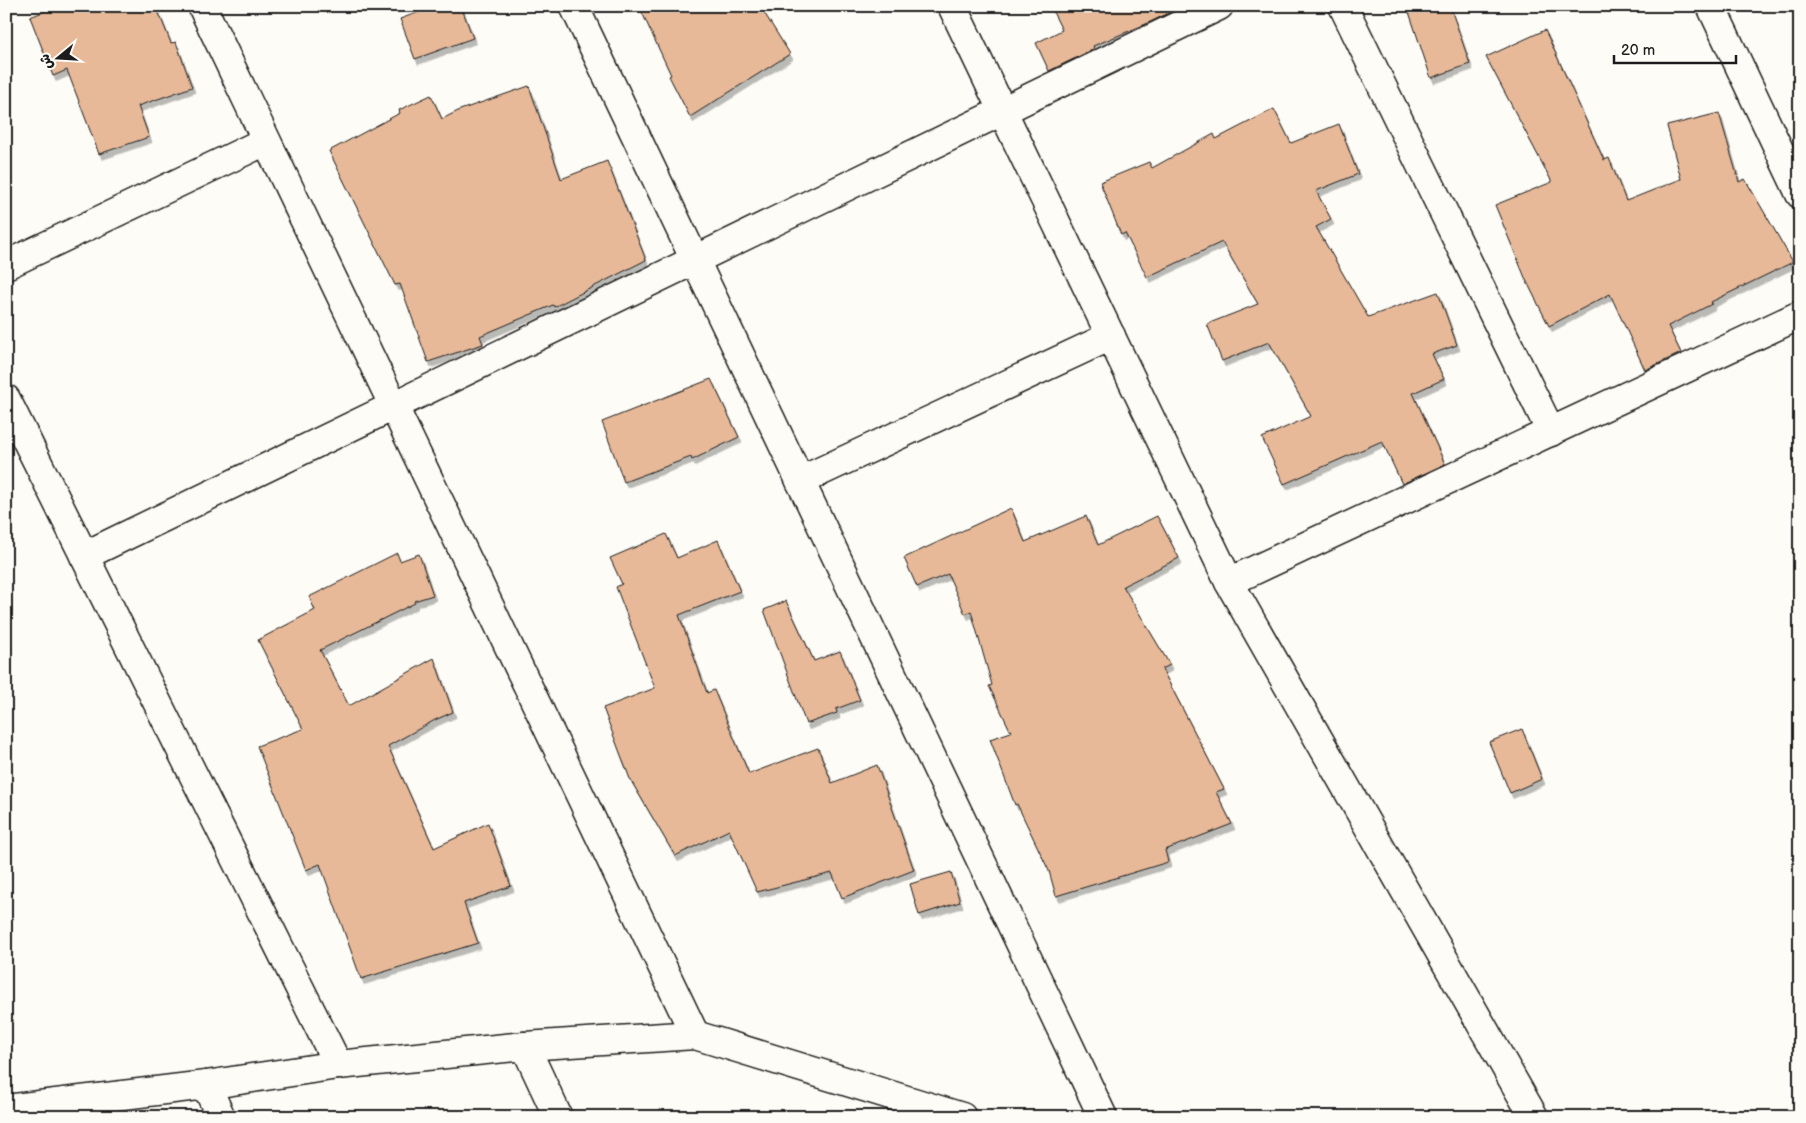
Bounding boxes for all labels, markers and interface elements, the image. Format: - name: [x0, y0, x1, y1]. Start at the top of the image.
- north arrow: [32, 32, 82, 82]
- scale bar: [1614, 32, 1736, 64]
- text: 20 m: [1621, 41, 1655, 60]
- text: ش: [36, 52, 57, 72]

